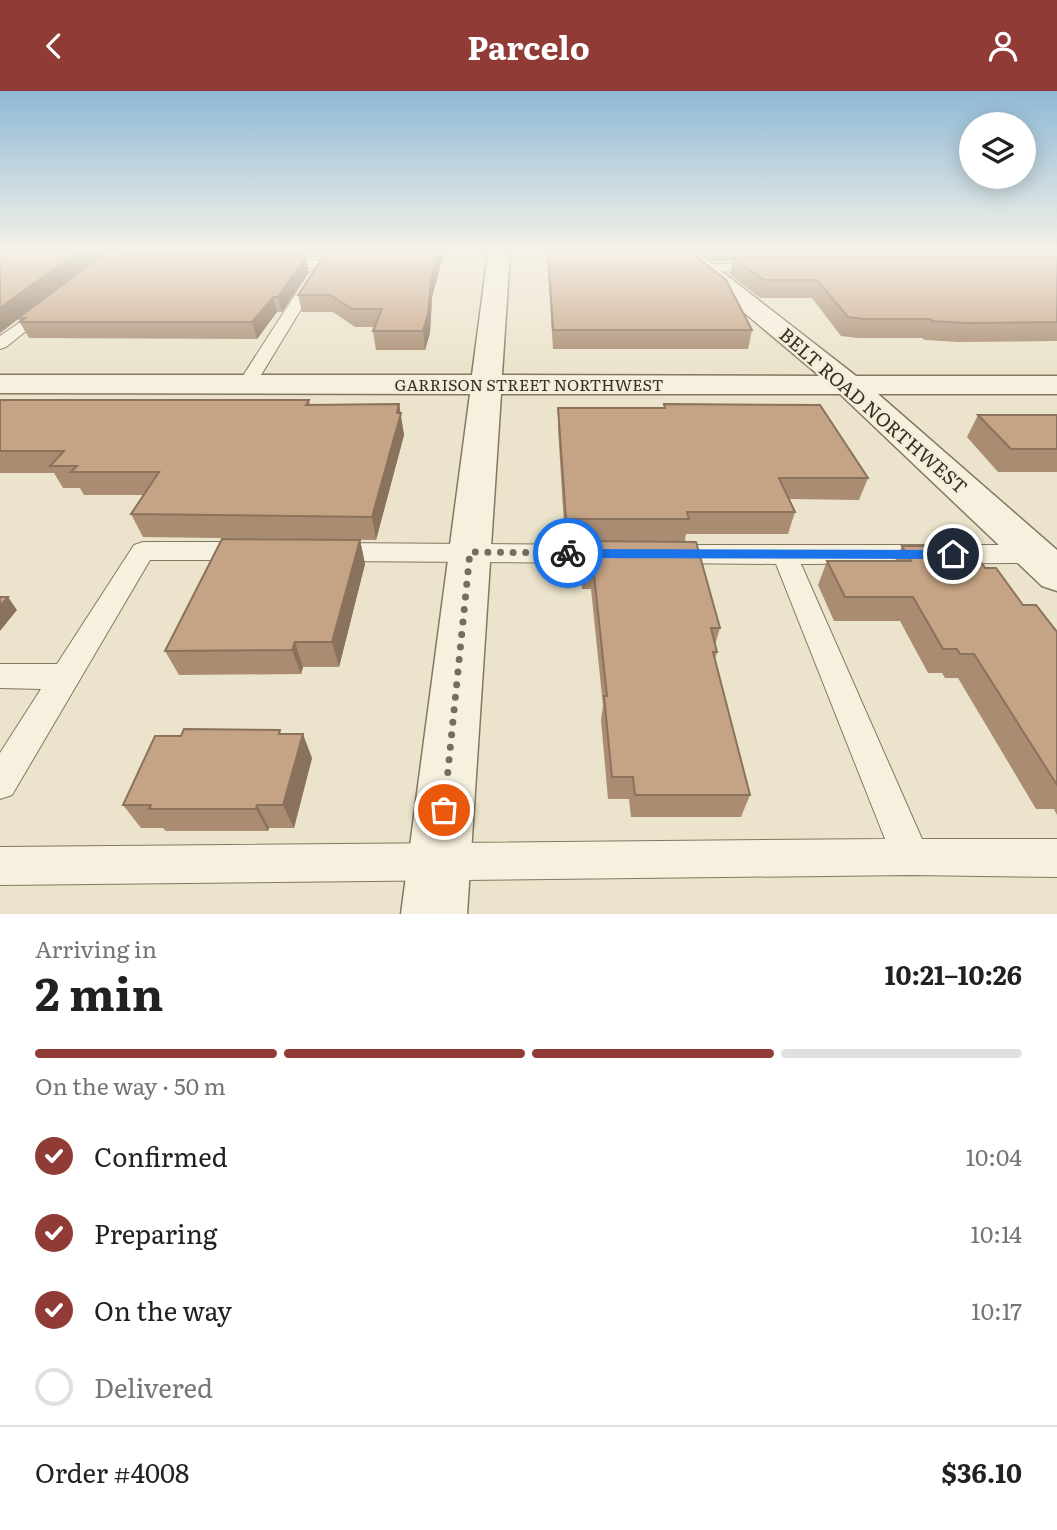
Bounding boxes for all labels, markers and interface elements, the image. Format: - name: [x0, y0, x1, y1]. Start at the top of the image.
- text: Parcelo: [467, 22, 590, 70]
- icon: back: [35, 27, 73, 65]
- icon: person: [984, 27, 1022, 65]
- map controls: [959, 112, 1036, 189]
- button: layers: [959, 112, 1036, 189]
- street label: BELT ROAD NORTHWEST: [774, 320, 974, 500]
- street label: GARRISON STREET NORTHWEST: [394, 372, 664, 396]
- courier: [533, 518, 603, 588]
- pin: [923, 524, 983, 584]
- icon: bike: [549, 534, 587, 572]
- icon: home: [934, 535, 972, 573]
- pin: [414, 780, 474, 840]
- icon: bag: [425, 791, 463, 829]
- text: Arriving in: [35, 931, 157, 965]
- text: 10:21–10:26: [885, 954, 1022, 993]
- text: 2 min: [35, 957, 164, 1025]
- text: On the way · 50 m: [35, 1068, 226, 1102]
- text: Confirmed: [94, 1136, 228, 1175]
- icon: check: [35, 1137, 73, 1175]
- text: 10:04: [966, 1139, 1022, 1173]
- text: Preparing: [94, 1213, 217, 1252]
- icon: check: [35, 1214, 73, 1252]
- text: 10:14: [971, 1216, 1022, 1250]
- text: On the way: [94, 1290, 232, 1329]
- icon: check: [35, 1291, 73, 1329]
- text: 10:17: [971, 1293, 1022, 1327]
- text: Delivered: [94, 1367, 213, 1406]
- text: Order #4008: [35, 1452, 189, 1491]
- text: $36.10: [942, 1452, 1022, 1491]

